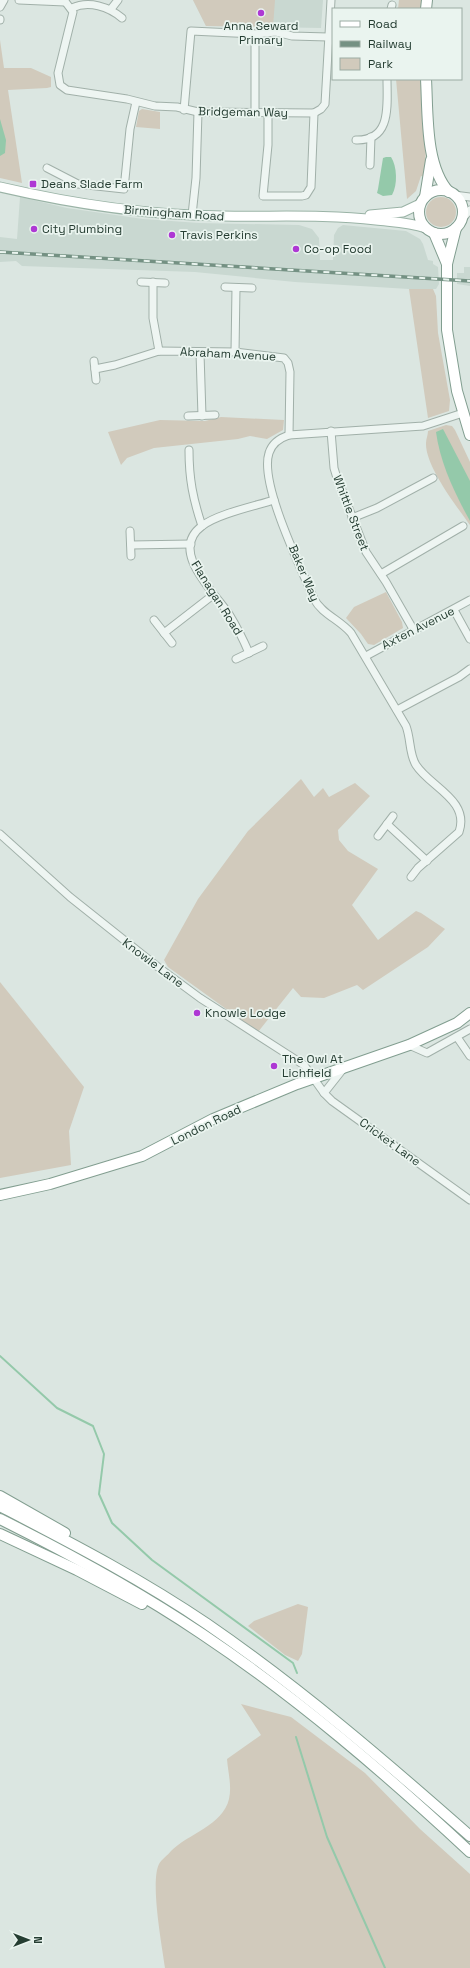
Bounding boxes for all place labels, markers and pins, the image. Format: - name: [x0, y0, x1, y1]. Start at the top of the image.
- marker: Anna Seward Primary: [256, 8, 266, 18]
- place label: Anna Seward Primary: [223, 18, 299, 48]
- place label: Deans Slade Farm: [41, 176, 143, 192]
- marker: Deans Slade Farm: [28, 179, 38, 189]
- place label: City Plumbing: [42, 221, 122, 237]
- marker: City Plumbing: [29, 224, 39, 234]
- place label: Travis Perkins: [180, 227, 258, 243]
- marker: Travis Perkins: [167, 230, 177, 240]
- place label: Co-op Food: [304, 241, 372, 257]
- marker: Co-op Food: [291, 244, 301, 254]
- place label: Knowle Lodge: [205, 1005, 286, 1021]
- marker: Knowle Lodge: [192, 1008, 202, 1018]
- place label: The Owl At Lichfield: [282, 1051, 343, 1081]
- marker: The Owl At Lichfield: [269, 1061, 279, 1071]

